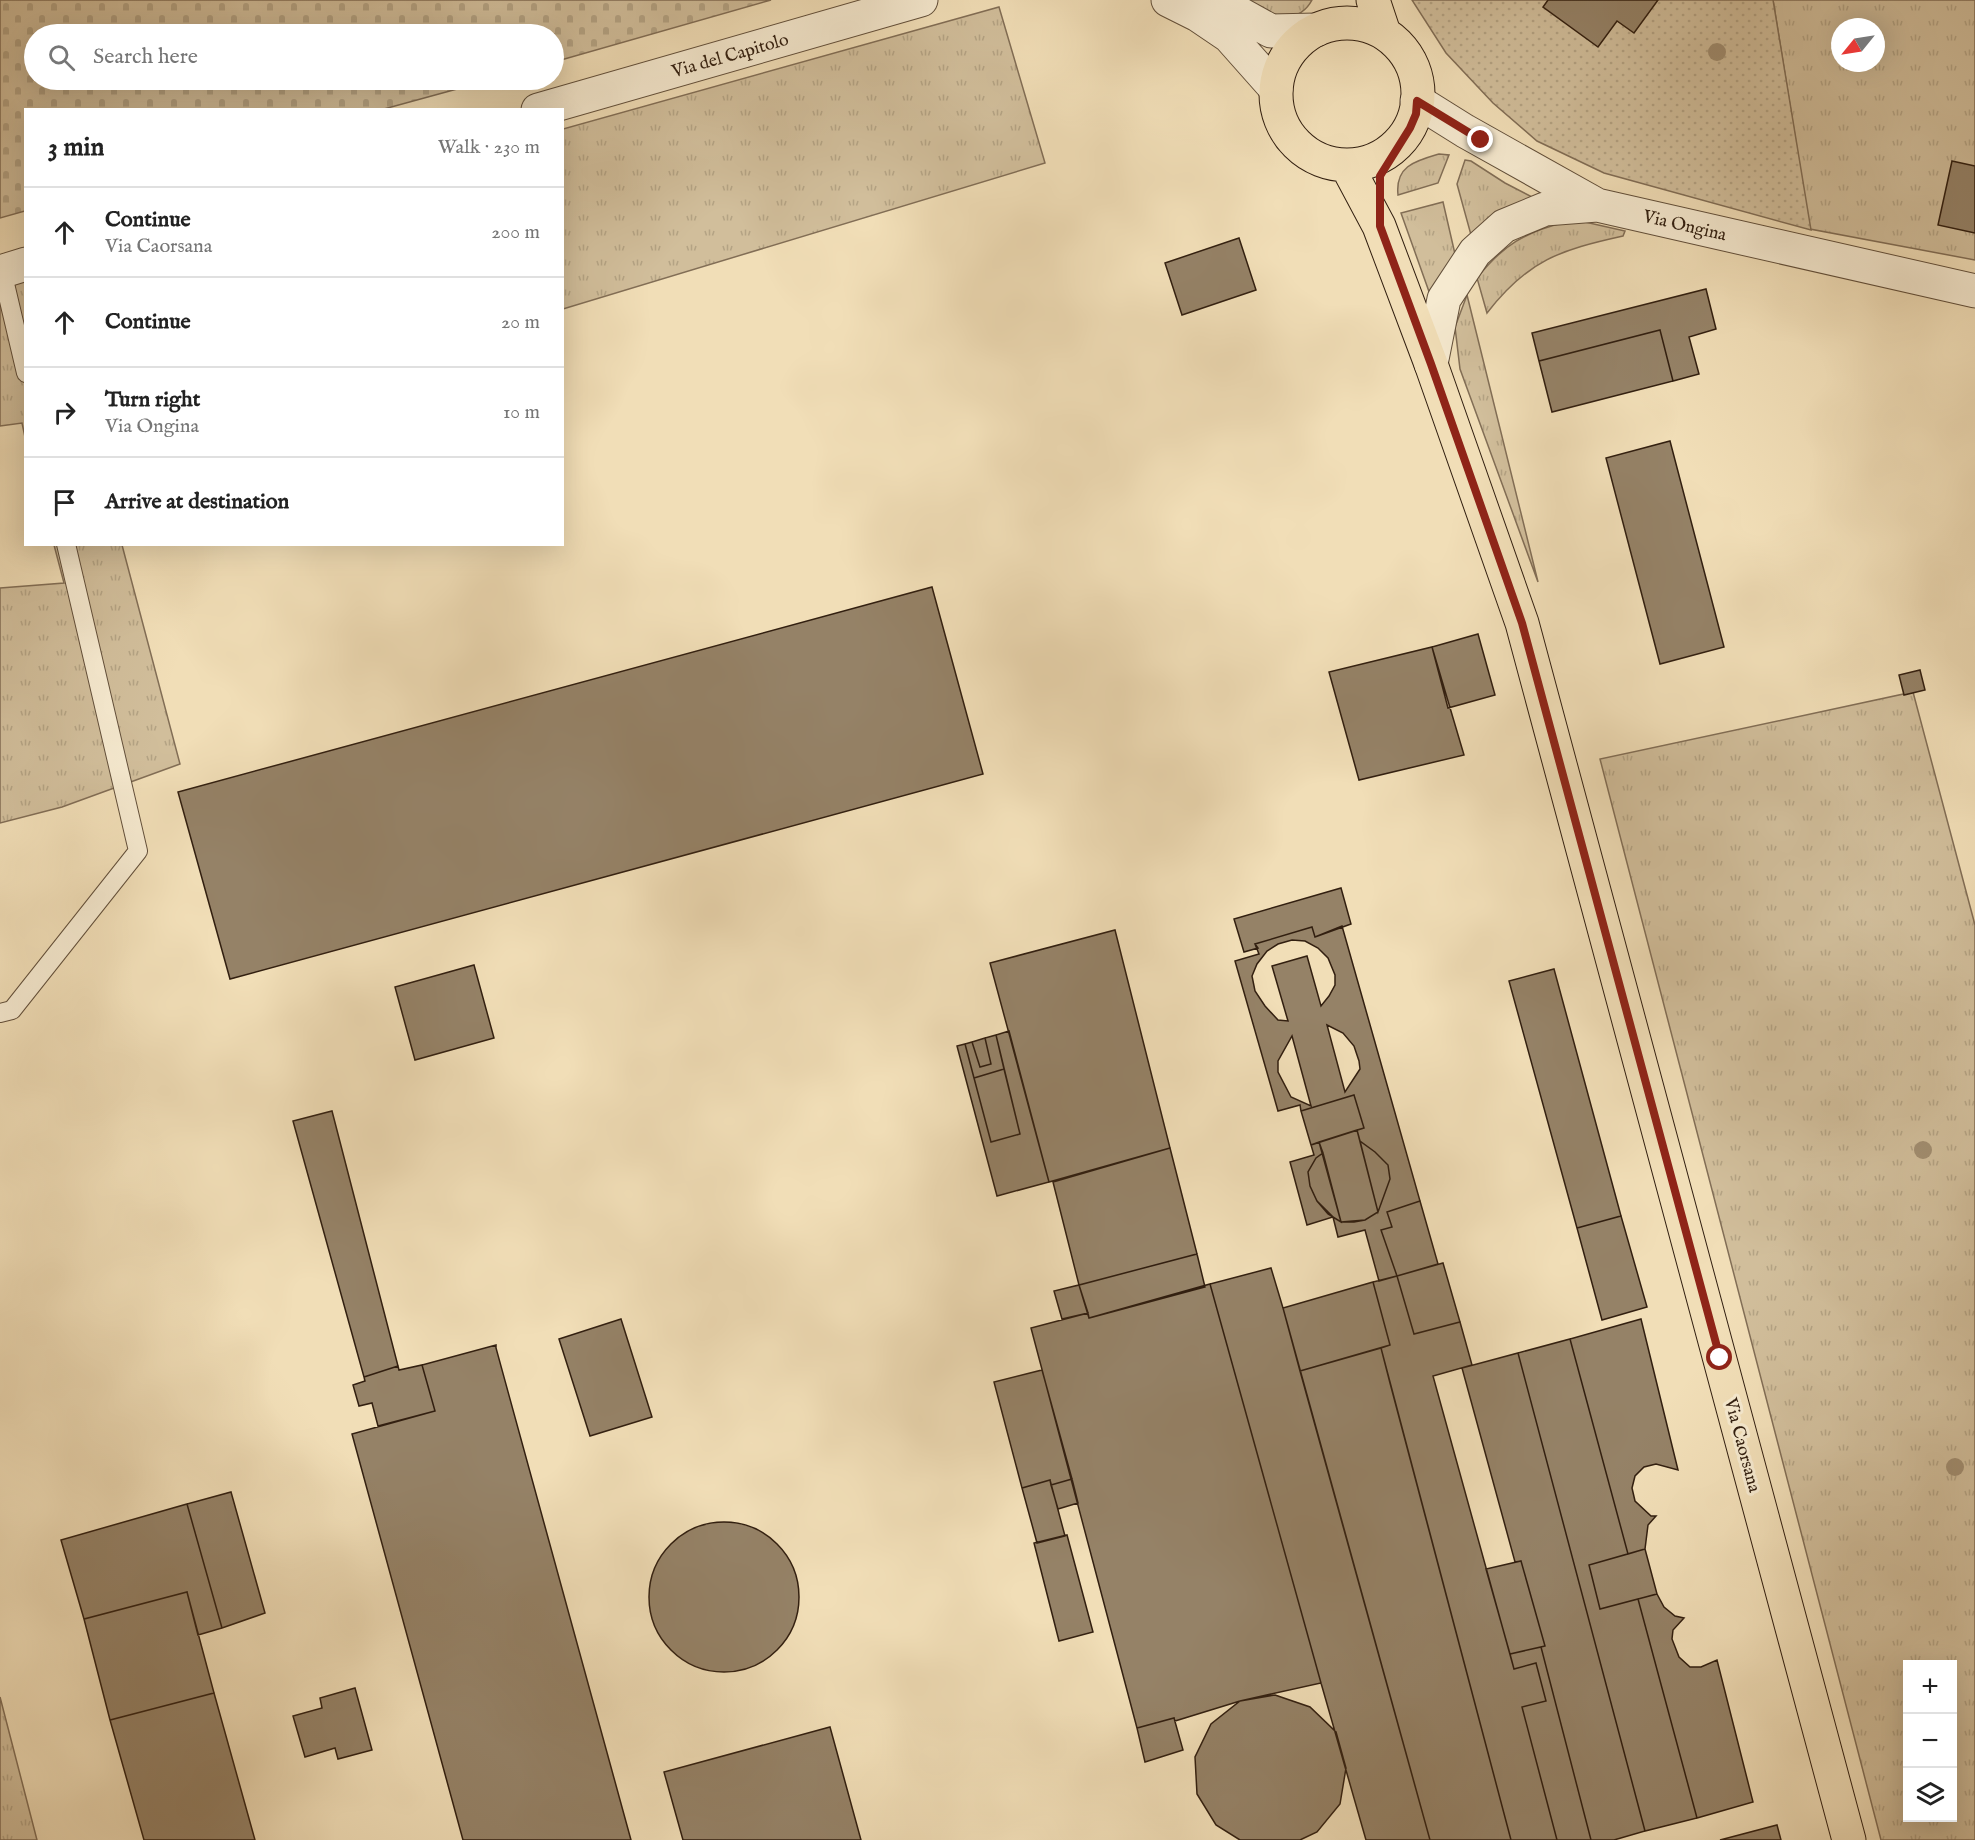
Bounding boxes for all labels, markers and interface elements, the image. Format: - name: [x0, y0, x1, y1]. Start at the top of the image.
- north arrow: [1831, 18, 1885, 72]
- search box: [24, 24, 564, 90]
- street label: Via del Capitolo: [668, 29, 792, 84]
- icon: search: [45, 41, 78, 74]
- text: Search here: [93, 43, 198, 71]
- route end: [1467, 126, 1493, 152]
- text: 3 min: [48, 131, 104, 164]
- text: Walk · 230 m: [438, 135, 540, 160]
- street label: Via Ongina: [1640, 205, 1729, 247]
- text: Continue: [105, 206, 191, 234]
- icon: ahead: [48, 216, 81, 249]
- text: 200 m: [491, 220, 540, 245]
- text: Via Caorsana: [105, 234, 212, 259]
- icon: ahead: [48, 306, 81, 339]
- text: Continue: [105, 308, 191, 336]
- text: 20 m: [501, 310, 540, 335]
- text: Turn right: [105, 386, 200, 414]
- icon: right: [48, 396, 81, 429]
- text: 10 m: [503, 400, 540, 425]
- text: Via Ongina: [105, 414, 199, 439]
- icon: arrive: [48, 486, 81, 519]
- text: Arrive at destination: [105, 488, 289, 516]
- route start: [1706, 1344, 1732, 1370]
- street label: Via Caorsana: [1718, 1395, 1765, 1495]
- map controls: [1903, 1660, 1957, 1822]
- button: +: [1903, 1660, 1957, 1714]
- button: −: [1903, 1714, 1957, 1768]
- button: layers: [1903, 1768, 1957, 1822]

